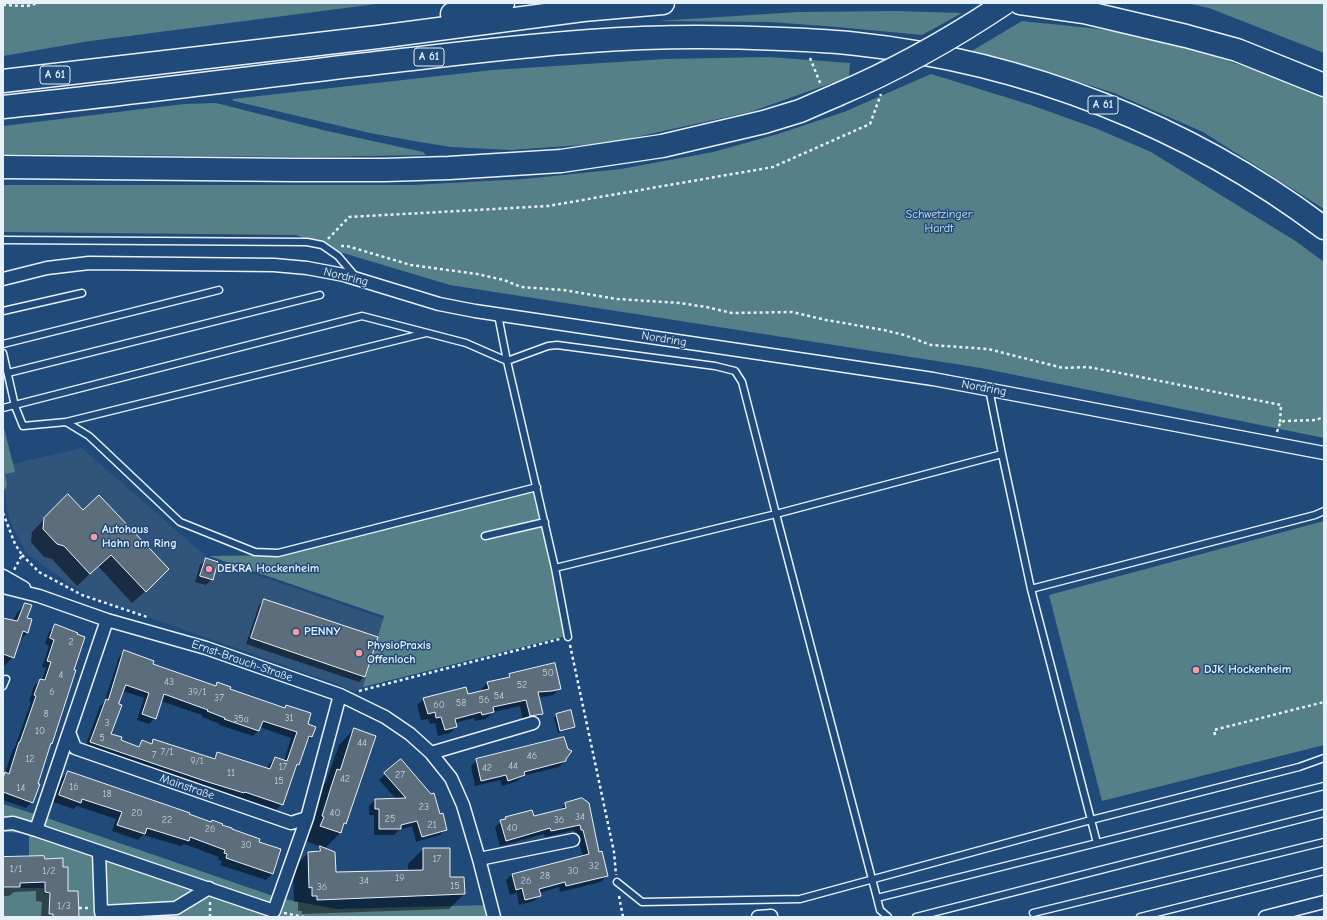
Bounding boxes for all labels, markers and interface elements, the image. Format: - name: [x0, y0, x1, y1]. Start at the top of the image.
- road number: A 61: [414, 48, 444, 66]
- road number: A 61: [40, 66, 70, 84]
- road number: A 61: [1088, 96, 1118, 114]
- park label: Schwetzinger Hardt: [906, 208, 972, 236]
- street label: Nordring: [322, 265, 370, 289]
- street label: Nordring: [640, 328, 688, 350]
- street label: Nordring: [960, 377, 1008, 399]
- place label: Autohaus Hahn am Ring: [102, 523, 177, 551]
- marker: Autohaus Hahn am Ring: [89, 532, 99, 542]
- place label: DEKRA Hockenheim: [217, 562, 319, 576]
- marker: DEKRA Hockenheim: [204, 564, 214, 574]
- place label: PENNY: [304, 625, 340, 639]
- marker: PENNY: [291, 627, 301, 637]
- house number: 2: [68, 636, 74, 648]
- street label: Ernst-Brauch-Straße: [189, 637, 295, 685]
- place label: PhysioPraxis Offenloch: [367, 639, 431, 667]
- marker: PhysioPraxis Offenloch: [354, 648, 364, 658]
- place label: DJK Hockenheim: [1204, 663, 1291, 677]
- marker: DJK Hockenheim: [1191, 665, 1201, 675]
- house number: 50: [542, 667, 554, 679]
- house number: 4: [59, 669, 63, 681]
- house number: 43: [164, 676, 174, 688]
- house number: 52: [517, 679, 527, 691]
- house number: 6: [49, 686, 55, 698]
- house number: 39/1: [188, 686, 206, 698]
- house number: 54: [494, 690, 504, 702]
- house number: 37: [214, 692, 224, 704]
- house number: 56: [479, 694, 489, 706]
- house number: 58: [456, 697, 466, 709]
- house number: 60: [433, 699, 445, 711]
- house number: 8: [43, 708, 49, 720]
- house number: 31: [284, 712, 294, 724]
- house number: 35a: [233, 713, 249, 725]
- house number: 3: [104, 717, 110, 729]
- house number: 10: [35, 725, 45, 737]
- house number: 5: [99, 732, 105, 744]
- house number: 44: [357, 737, 367, 749]
- house number: 7/1: [160, 746, 174, 758]
- house number: 7: [152, 749, 156, 761]
- house number: 46: [527, 750, 537, 762]
- house number: 12: [25, 753, 35, 765]
- house number: 9/1: [190, 755, 204, 767]
- house number: 44: [508, 760, 518, 772]
- house number: 17: [279, 761, 287, 773]
- house number: 42: [482, 762, 492, 774]
- house number: 11: [227, 767, 235, 779]
- house number: 27: [395, 769, 405, 781]
- street label: Mainstraße: [158, 771, 216, 803]
- house number: 42: [340, 773, 350, 785]
- house number: 15: [274, 775, 284, 787]
- house number: 16: [69, 781, 79, 793]
- house number: 14: [17, 782, 25, 794]
- house number: 18: [102, 788, 112, 800]
- house number: 23: [419, 801, 429, 813]
- house number: 20: [131, 807, 143, 819]
- house number: 40: [330, 807, 340, 819]
- house number: 34: [575, 811, 585, 823]
- house number: 25: [385, 813, 395, 825]
- house number: 22: [162, 814, 172, 826]
- house number: 36: [554, 814, 564, 826]
- house number: 21: [427, 819, 437, 831]
- house number: 40: [507, 822, 517, 834]
- house number: 26: [205, 823, 215, 835]
- house number: 30: [240, 839, 252, 851]
- house number: 17: [433, 853, 441, 865]
- house number: 32: [589, 860, 599, 872]
- house number: 1/1: [10, 863, 22, 875]
- house number: 1/2: [42, 865, 56, 877]
- house number: 30: [567, 865, 579, 877]
- house number: 28: [540, 870, 550, 882]
- house number: 19: [395, 872, 405, 884]
- house number: 34: [359, 875, 369, 887]
- house number: 26: [521, 875, 531, 887]
- house number: 15: [450, 880, 460, 892]
- house number: 36: [317, 881, 327, 893]
- house number: 1/3: [57, 900, 71, 912]

